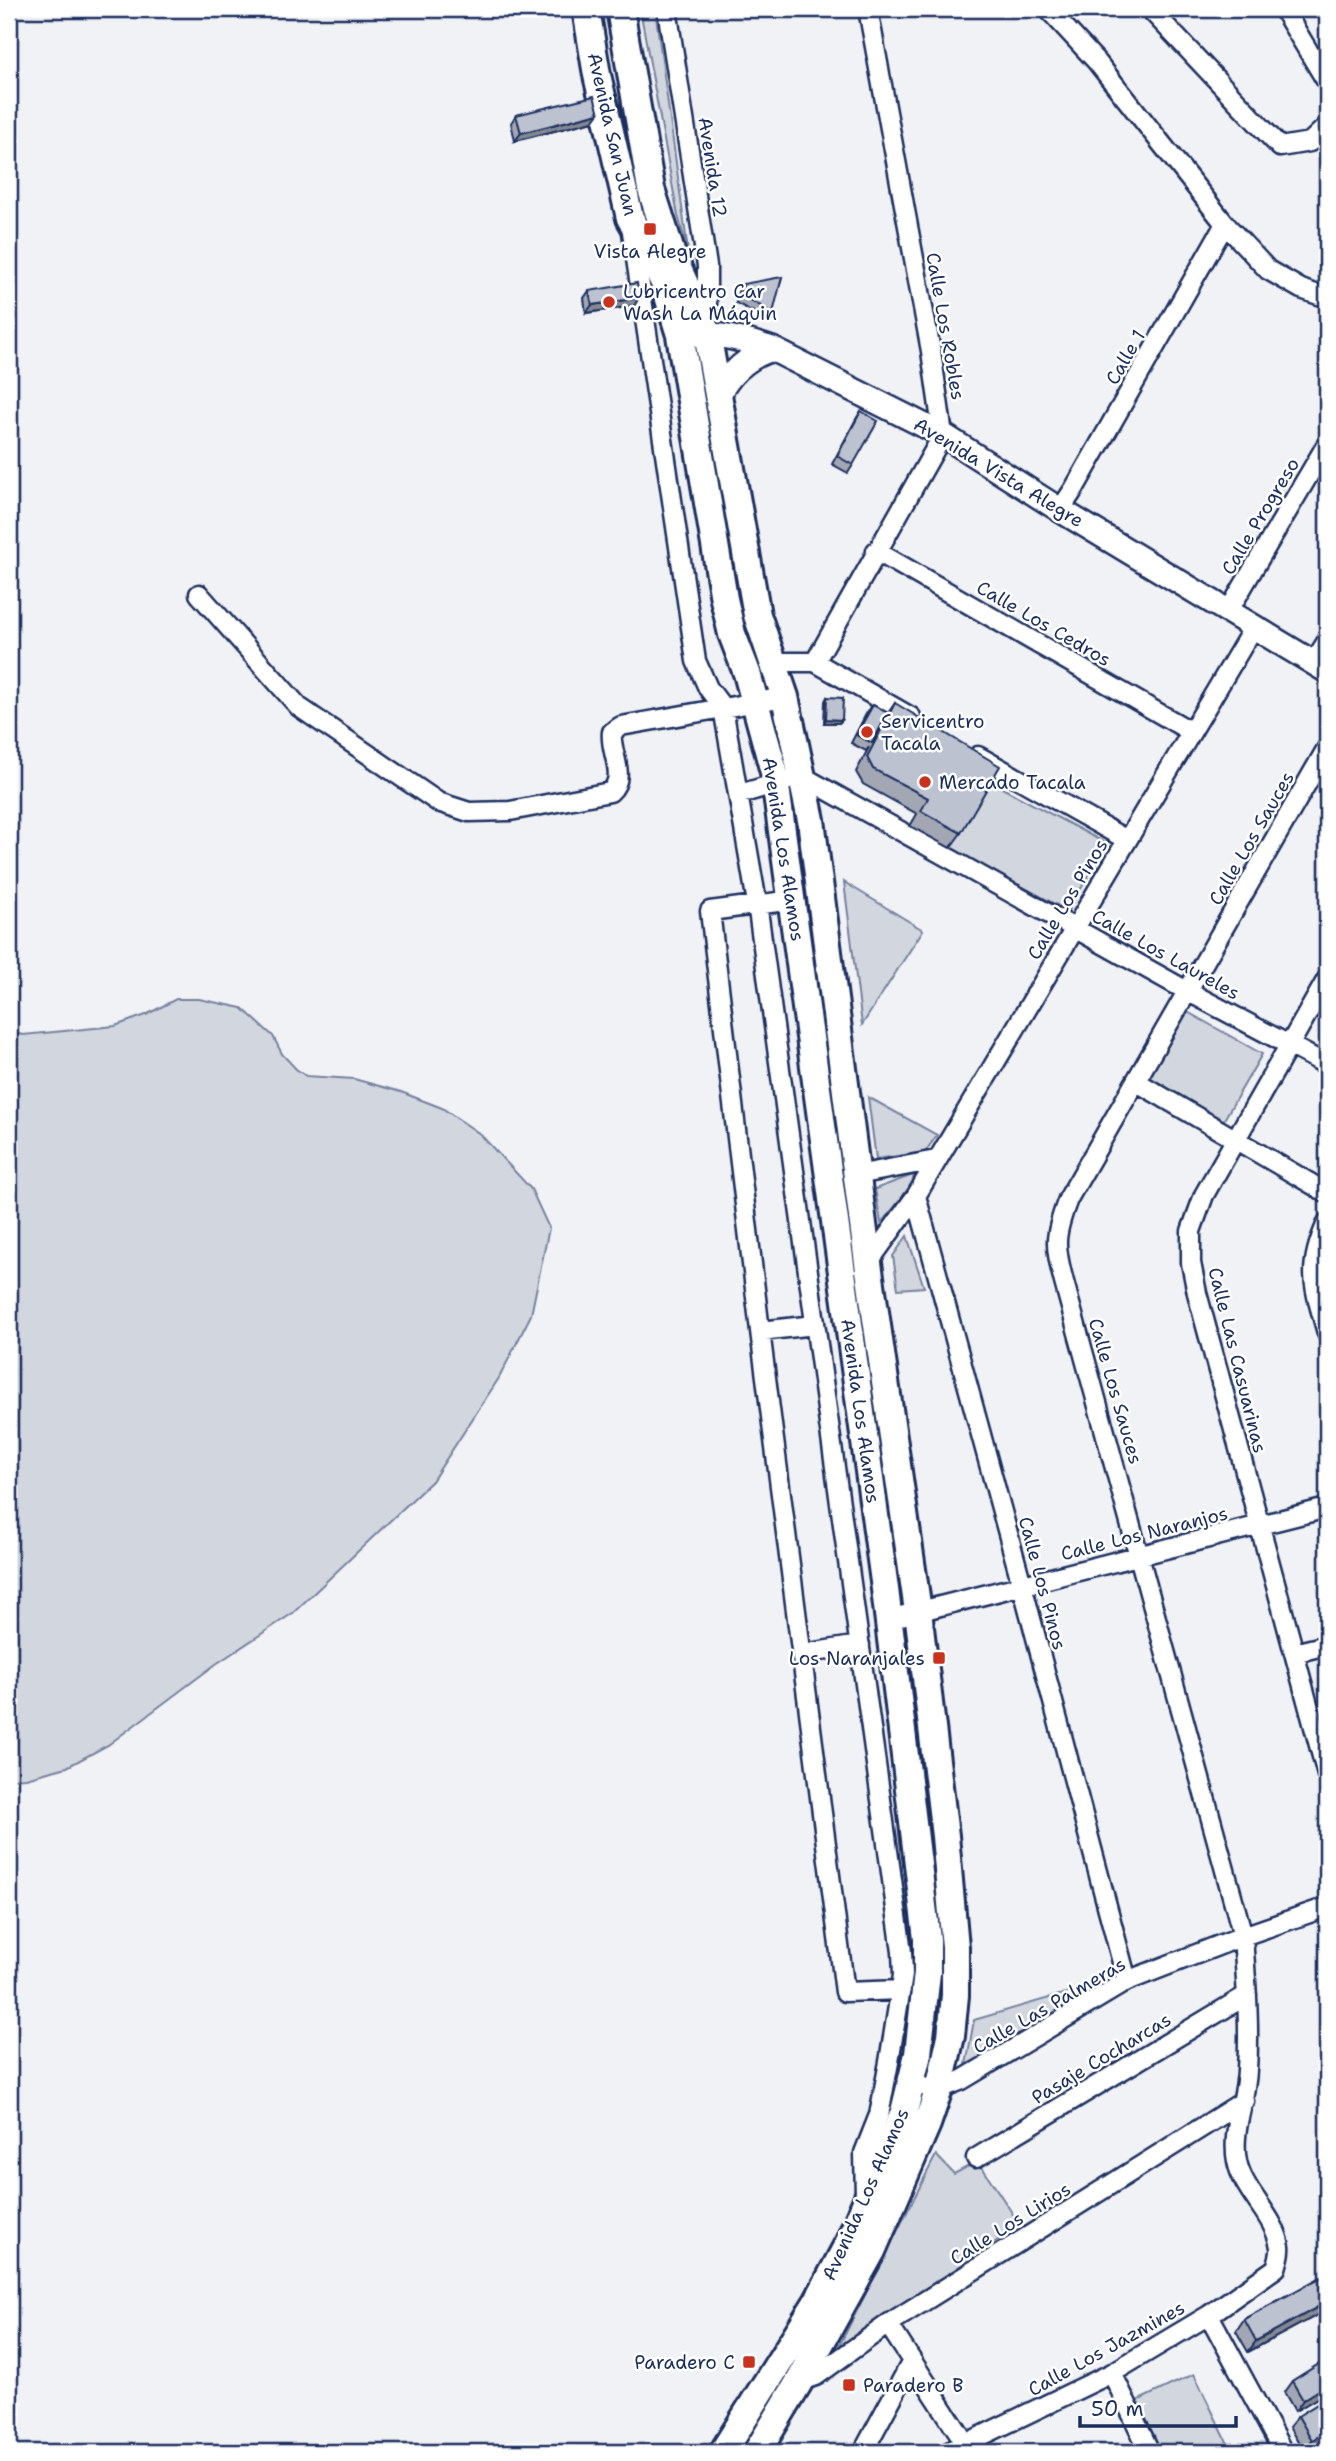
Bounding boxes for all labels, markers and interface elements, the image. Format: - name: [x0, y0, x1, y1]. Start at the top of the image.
- street label: Avenida San Juan: [582, 50, 643, 218]
- street label: Avenida 12: [692, 115, 733, 219]
- marker: Vista Alegre: [642, 221, 658, 237]
- place label: Vista Alegre: [594, 239, 706, 264]
- street label: Calle Los Robles: [920, 250, 971, 402]
- place label: Lubricentro Car Wash La Máquin: [623, 279, 777, 326]
- marker: Lubricentro Car Wash La Máquin: [601, 294, 617, 310]
- street label: Calle 1: [1100, 325, 1151, 389]
- street label: Avenida Vista Alegre: [909, 412, 1088, 533]
- street label: Calle Progreso: [1216, 453, 1305, 579]
- street label: Calle Los Cedros: [972, 575, 1115, 672]
- place label: Servicentro Tacala: [881, 709, 985, 756]
- marker: Servicentro Tacala: [859, 724, 875, 740]
- street label: Avenida Los Alamos: [757, 755, 810, 943]
- street label: Calle Los Sauces: [1203, 767, 1300, 910]
- place label: Mercado Tacala: [939, 770, 1086, 795]
- marker: Mercado Tacala: [917, 774, 933, 790]
- street label: Calle Los Pinos: [1021, 834, 1113, 964]
- street label: Calle Los Laureles: [1087, 903, 1244, 1005]
- street label: Calle Las Casuarinas: [1202, 1265, 1273, 1455]
- street label: Calle Los Sauces: [1083, 1315, 1148, 1467]
- street label: Avenida Los Alamos: [835, 1317, 886, 1505]
- street label: Calle Los Naranjos: [1058, 1501, 1230, 1566]
- street label: Calle Los Pinos: [1013, 1514, 1072, 1653]
- place label: Los Naranjales: [789, 1646, 925, 1671]
- marker: Los Naranjales: [931, 1650, 947, 1666]
- street label: Calle Las Palmeras: [968, 1951, 1130, 2059]
- street label: Pasaje Cocharcas: [1027, 2007, 1176, 2110]
- street label: Avenida Los Alamos: [816, 2104, 915, 2284]
- street label: Calle Los Lirios: [945, 2176, 1075, 2271]
- street label: Calle Los Jazmines: [1023, 2295, 1189, 2402]
- place label: Paradero C: [634, 2350, 735, 2375]
- marker: Paradero C: [741, 2354, 757, 2370]
- place label: Paradero B: [863, 2373, 963, 2398]
- marker: Paradero B: [841, 2377, 857, 2393]
- scale bar: [1080, 2384, 1236, 2428]
- text: 50 m: [1091, 2395, 1144, 2423]

